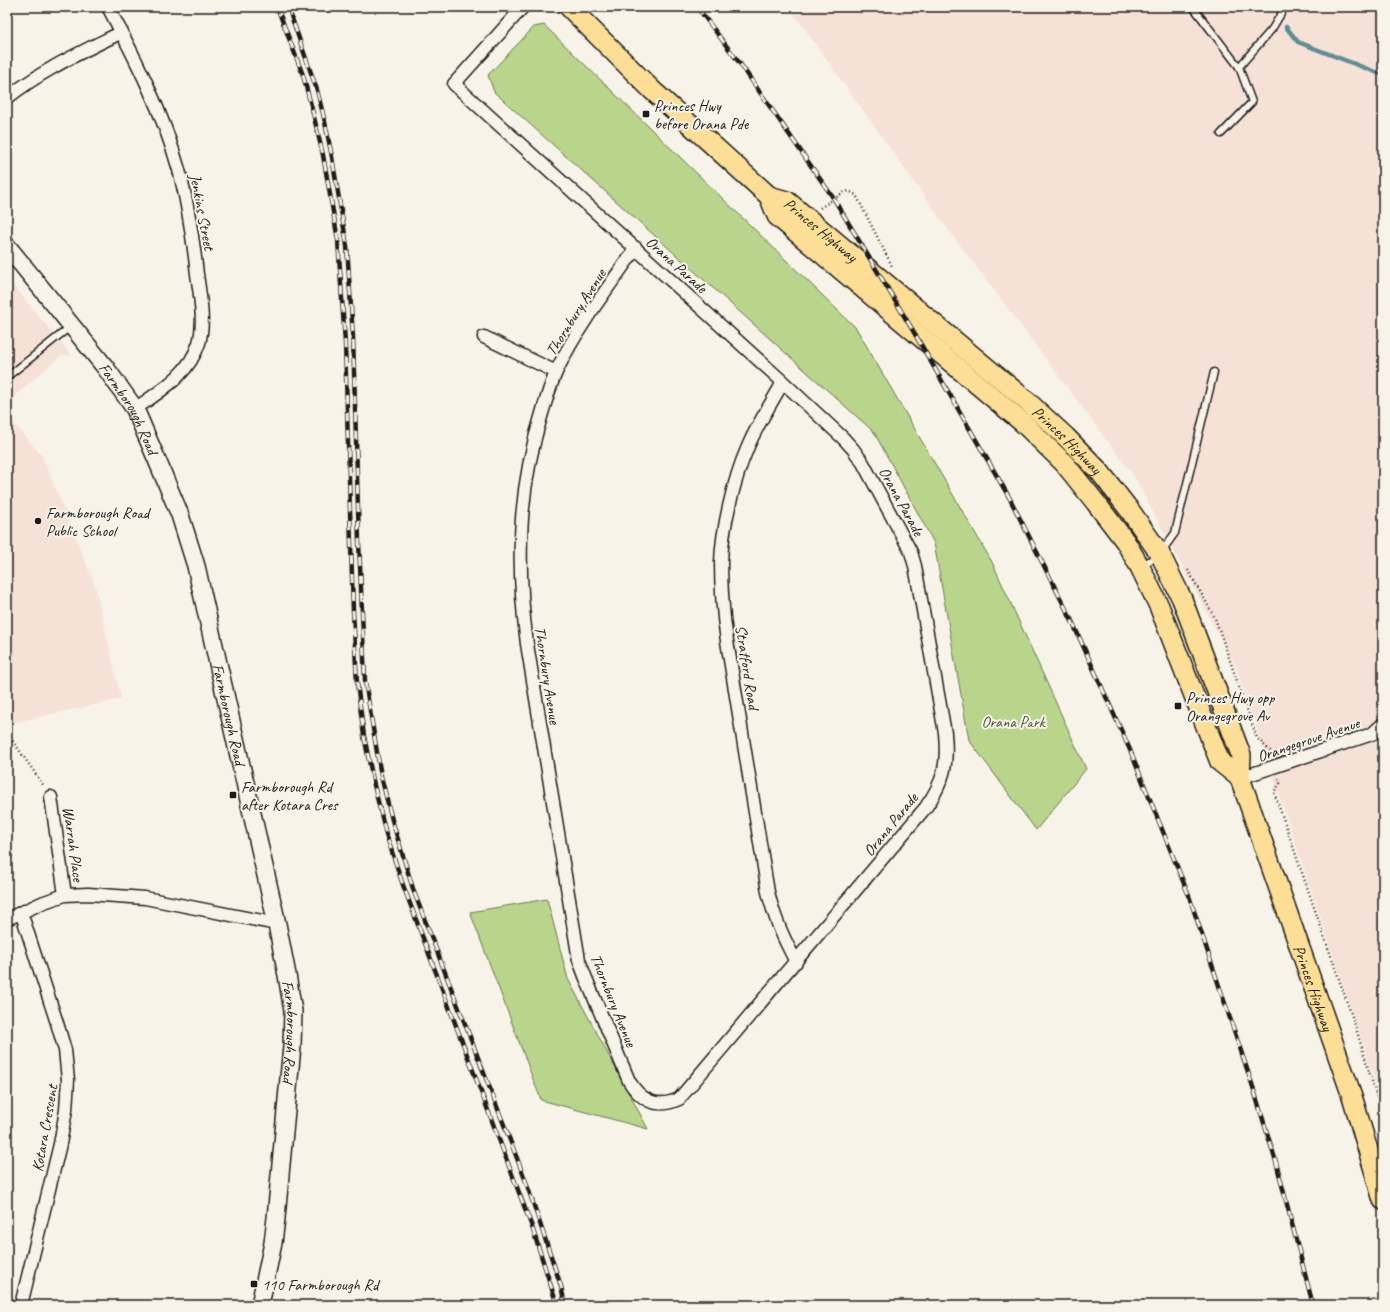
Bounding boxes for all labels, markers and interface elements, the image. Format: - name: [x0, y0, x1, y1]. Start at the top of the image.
- place label: Princes Hwy before Orana Pde: [654, 96, 750, 134]
- marker: Princes Hwy before Orana Pde: [641, 109, 651, 119]
- street label: Jenkins Street: [185, 171, 220, 254]
- street label: Princes Highway: [780, 194, 862, 268]
- street label: Orana Parade: [642, 232, 712, 299]
- street label: Thornbury Avenue: [541, 264, 611, 360]
- street label: Farmborough Road: [94, 359, 163, 460]
- street label: Princes Highway: [1028, 402, 1107, 480]
- street label: Orana Parade: [874, 464, 929, 541]
- place label: Farmborough Road Public School: [46, 503, 152, 541]
- marker: Farmborough Road Public School: [33, 516, 43, 526]
- street label: Stratford Road: [730, 624, 764, 713]
- street label: Thornbury Avenue: [529, 625, 565, 727]
- street label: Farmborough Road: [207, 662, 250, 770]
- place label: Princes Hwy opp Orangegrove Av: [1186, 688, 1275, 726]
- marker: Princes Hwy opp Orangegrove Av: [1173, 701, 1183, 711]
- park label: Orana Park: [981, 712, 1046, 732]
- street label: Orangegrove Avenue: [1255, 713, 1364, 767]
- place label: Farmborough Rd after Kotara Cres: [241, 777, 339, 815]
- street label: Orana Parade: [859, 788, 923, 860]
- marker: Farmborough Rd after Kotara Cres: [228, 790, 238, 800]
- street label: Warrah Place: [58, 805, 88, 885]
- street label: Princes Highway: [1289, 943, 1338, 1035]
- street label: Thornbury Avenue: [585, 951, 641, 1051]
- street label: Farmborough Road: [277, 979, 302, 1086]
- street label: Kotara Crescent: [27, 1081, 63, 1173]
- place label: 110 Farmborough Rd: [262, 1275, 381, 1295]
- marker: 110 Farmborough Rd: [249, 1279, 259, 1289]

